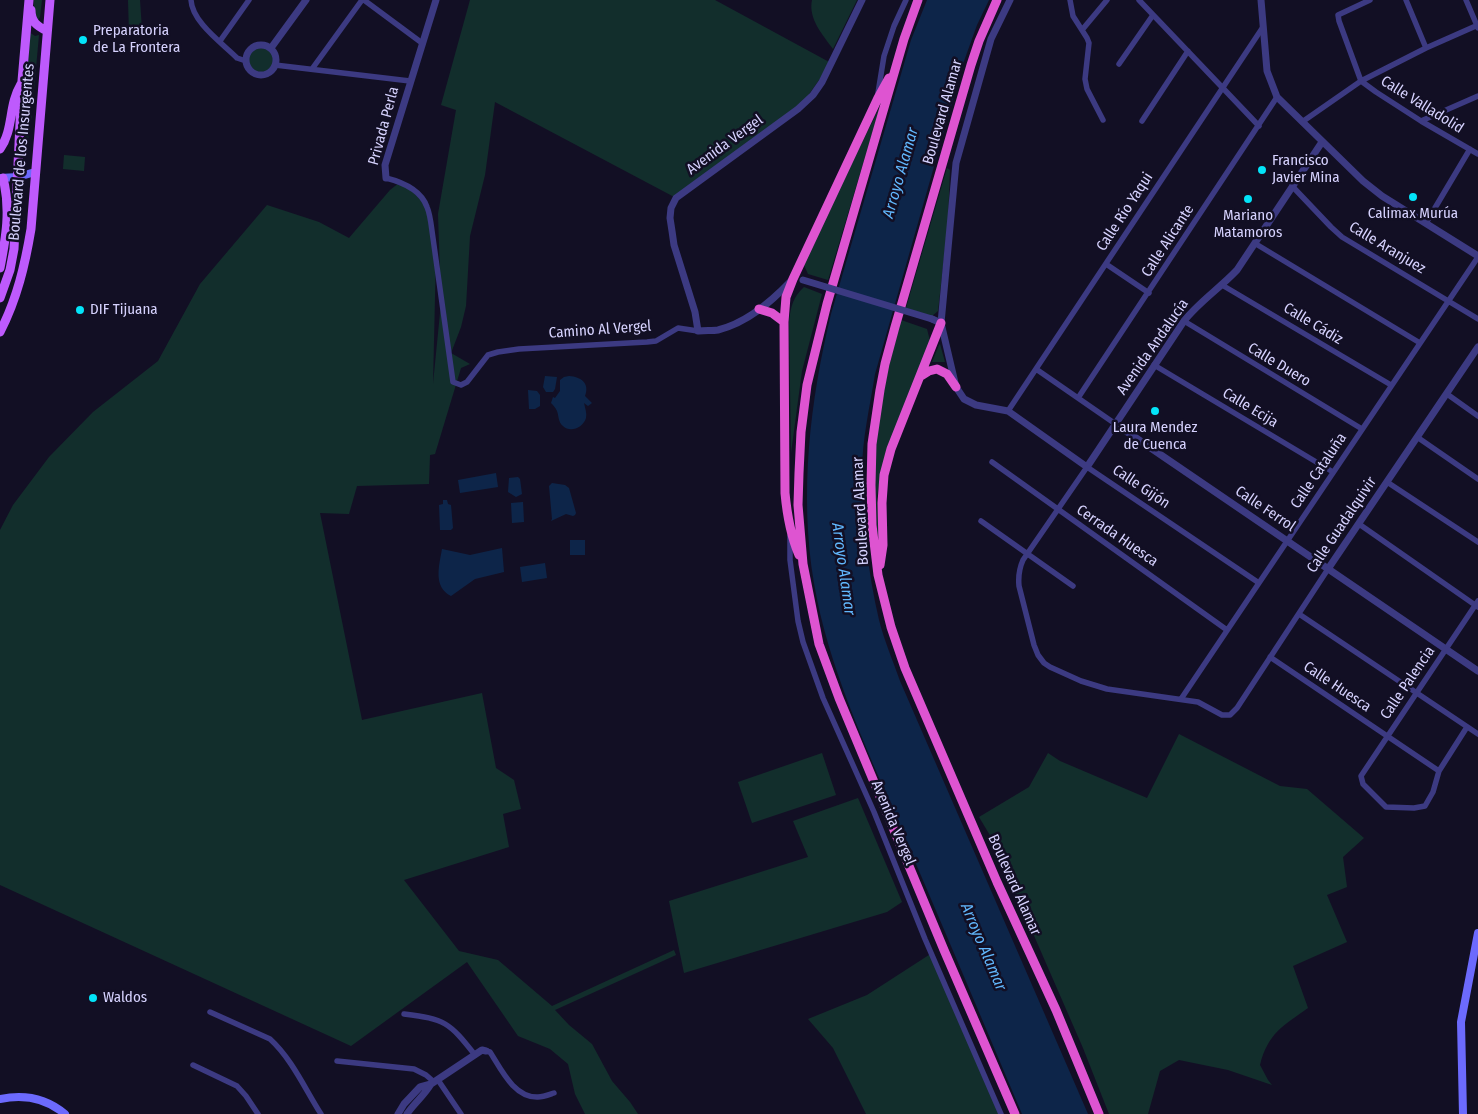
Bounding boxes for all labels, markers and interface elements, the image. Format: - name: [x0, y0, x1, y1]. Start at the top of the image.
- place label: Preparatoria de La Frontera: [93, 22, 180, 57]
- marker: Preparatoria de La Frontera: [77, 34, 89, 46]
- street label: Boulevard Alamar: [919, 57, 967, 167]
- street label: Boulevard de los Insurgentes: [5, 63, 39, 241]
- street label: Calle Valladolid: [1377, 72, 1467, 138]
- street label: Privada Perla: [365, 85, 403, 167]
- street label: Avenida Vergel: [683, 111, 767, 179]
- water label: Arroyo Alamar: [879, 126, 923, 220]
- place label: Francisco Javier Mina: [1272, 152, 1340, 187]
- marker: Francisco Javier Mina: [1256, 164, 1268, 176]
- street label: Calle Río Yaqui: [1093, 169, 1157, 255]
- marker: Calimax Murúa: [1407, 191, 1419, 203]
- marker: Mariano Matamoros: [1242, 193, 1254, 205]
- street label: Calle Alicante: [1138, 201, 1198, 281]
- place label: Calimax Murúa: [1368, 205, 1458, 223]
- place label: Mariano Matamoros: [1214, 207, 1282, 242]
- street label: Calle Aranjuez: [1345, 218, 1429, 278]
- street label: Avenida Andalucía: [1113, 296, 1193, 398]
- street label: Calle Cádiz: [1280, 299, 1346, 349]
- place label: DIF Tijuana: [90, 301, 158, 319]
- marker: DIF Tijuana: [74, 304, 86, 316]
- street label: Camino Al Vergel: [548, 317, 652, 343]
- street label: Calle Duero: [1244, 339, 1314, 391]
- street label: Calle Ecija: [1219, 384, 1281, 432]
- marker: Laura Mendez de Cuenca: [1149, 405, 1161, 417]
- place label: Laura Mendez de Cuenca: [1113, 419, 1197, 454]
- street label: Calle Cataluña: [1287, 430, 1351, 512]
- street label: Boulevard Alamar: [849, 456, 873, 566]
- street label: Calle Gijón: [1109, 461, 1173, 513]
- street label: Calle Guadalquivir: [1303, 474, 1381, 576]
- street label: Calle Ferrol: [1231, 482, 1299, 536]
- street label: Cerrada Huesca: [1073, 501, 1161, 571]
- water label: Arroyo Alamar: [827, 522, 859, 616]
- street label: Calle Palencia: [1377, 643, 1439, 723]
- street label: Calle Huesca: [1300, 658, 1374, 716]
- street label: Avenida Vergel: [867, 778, 919, 868]
- street label: Boulevard Alamar: [984, 832, 1044, 938]
- water label: Arroyo Alamar: [956, 900, 1010, 994]
- place label: Waldos: [103, 989, 147, 1007]
- marker: Waldos: [87, 992, 99, 1004]

